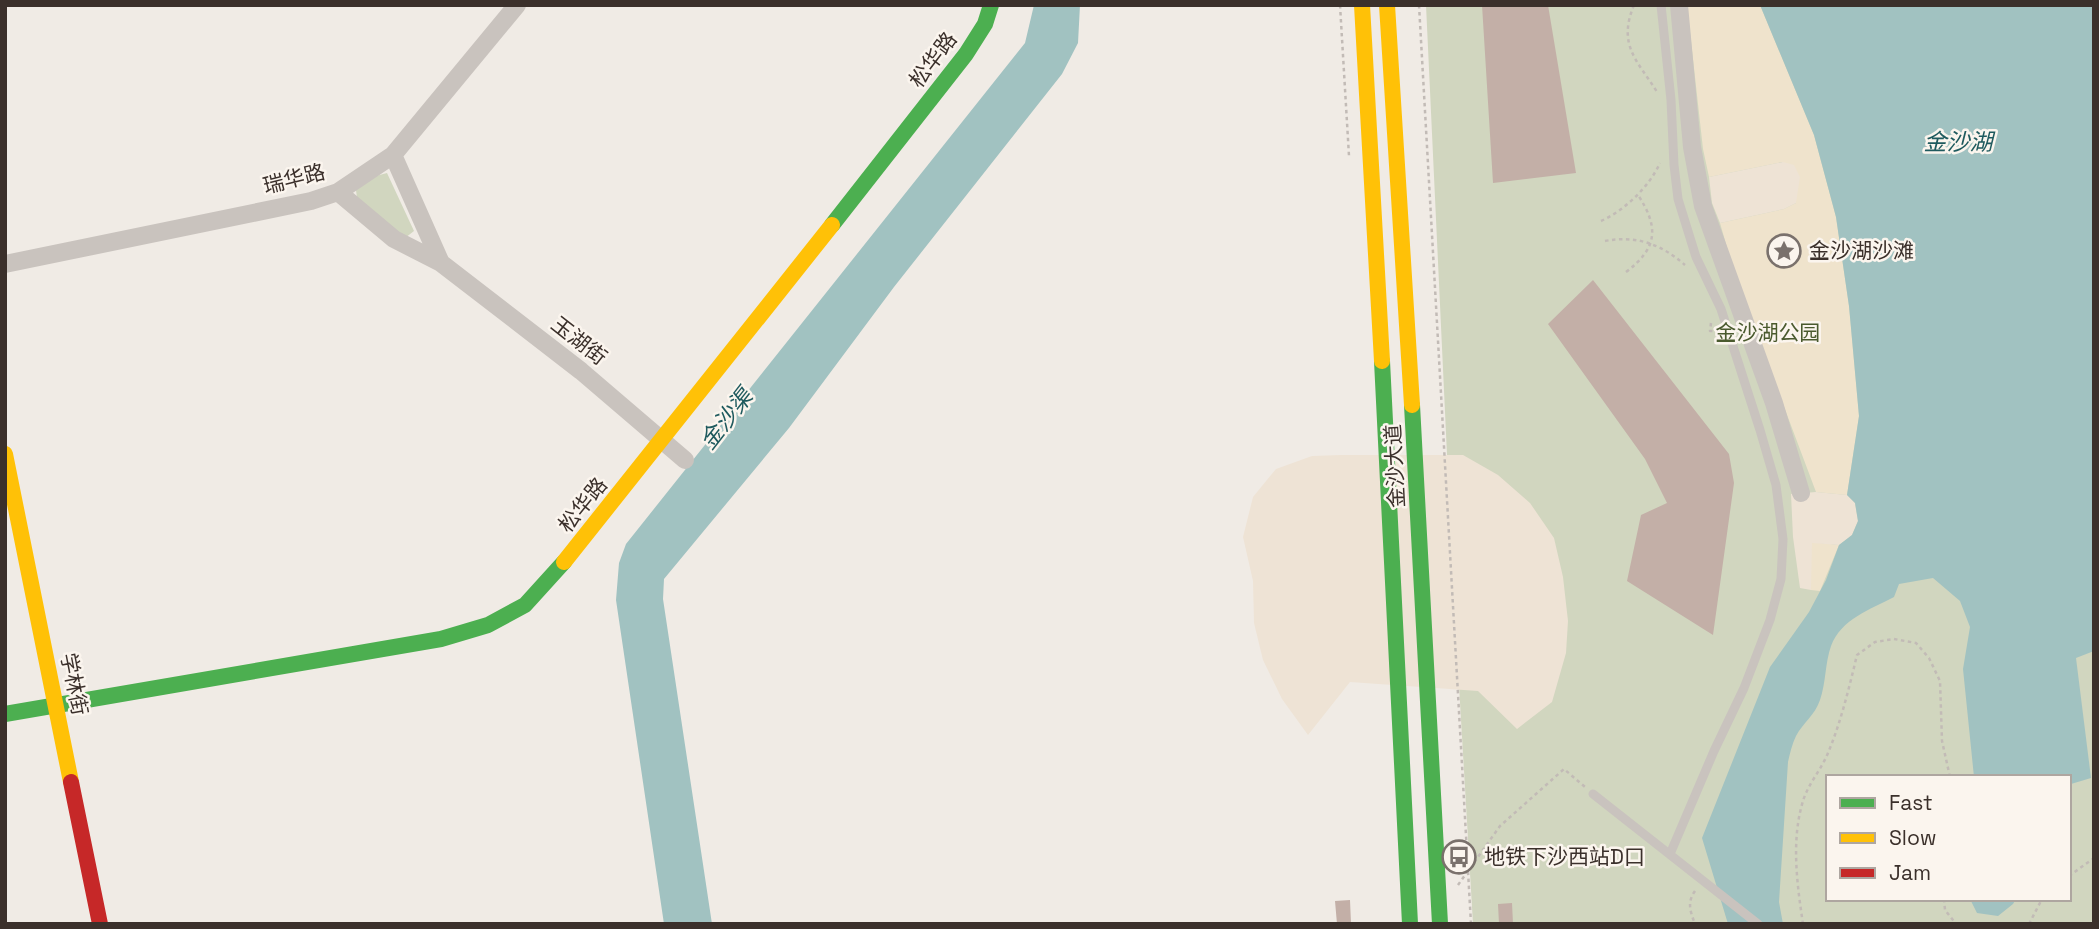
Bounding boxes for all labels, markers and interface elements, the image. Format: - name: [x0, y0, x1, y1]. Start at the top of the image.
- street label: 松华路: [903, 26, 962, 93]
- water label: 金沙湖: [1924, 127, 1996, 157]
- street label: 瑞华路: [260, 158, 328, 199]
- place icon: 金沙湖沙滩: [1765, 232, 1803, 270]
- place label: 金沙湖沙滩: [1809, 237, 1914, 264]
- street label: 玉湖街: [546, 311, 612, 371]
- park label: 金沙湖公园: [1716, 319, 1821, 346]
- water label: 金沙渠: [693, 380, 761, 455]
- street label: 金沙大道: [1379, 423, 1410, 509]
- street label: 松华路: [552, 472, 613, 538]
- street label: 学林街: [55, 650, 94, 717]
- legend: [1826, 775, 2071, 901]
- text: Fast: [1889, 789, 1933, 816]
- text: Slow: [1889, 824, 1937, 851]
- bus stop icon: 地铁下沙西站D口: [1440, 838, 1478, 876]
- place label: 地铁下沙西站D口: [1484, 843, 1645, 870]
- text: Jam: [1889, 859, 1931, 886]

